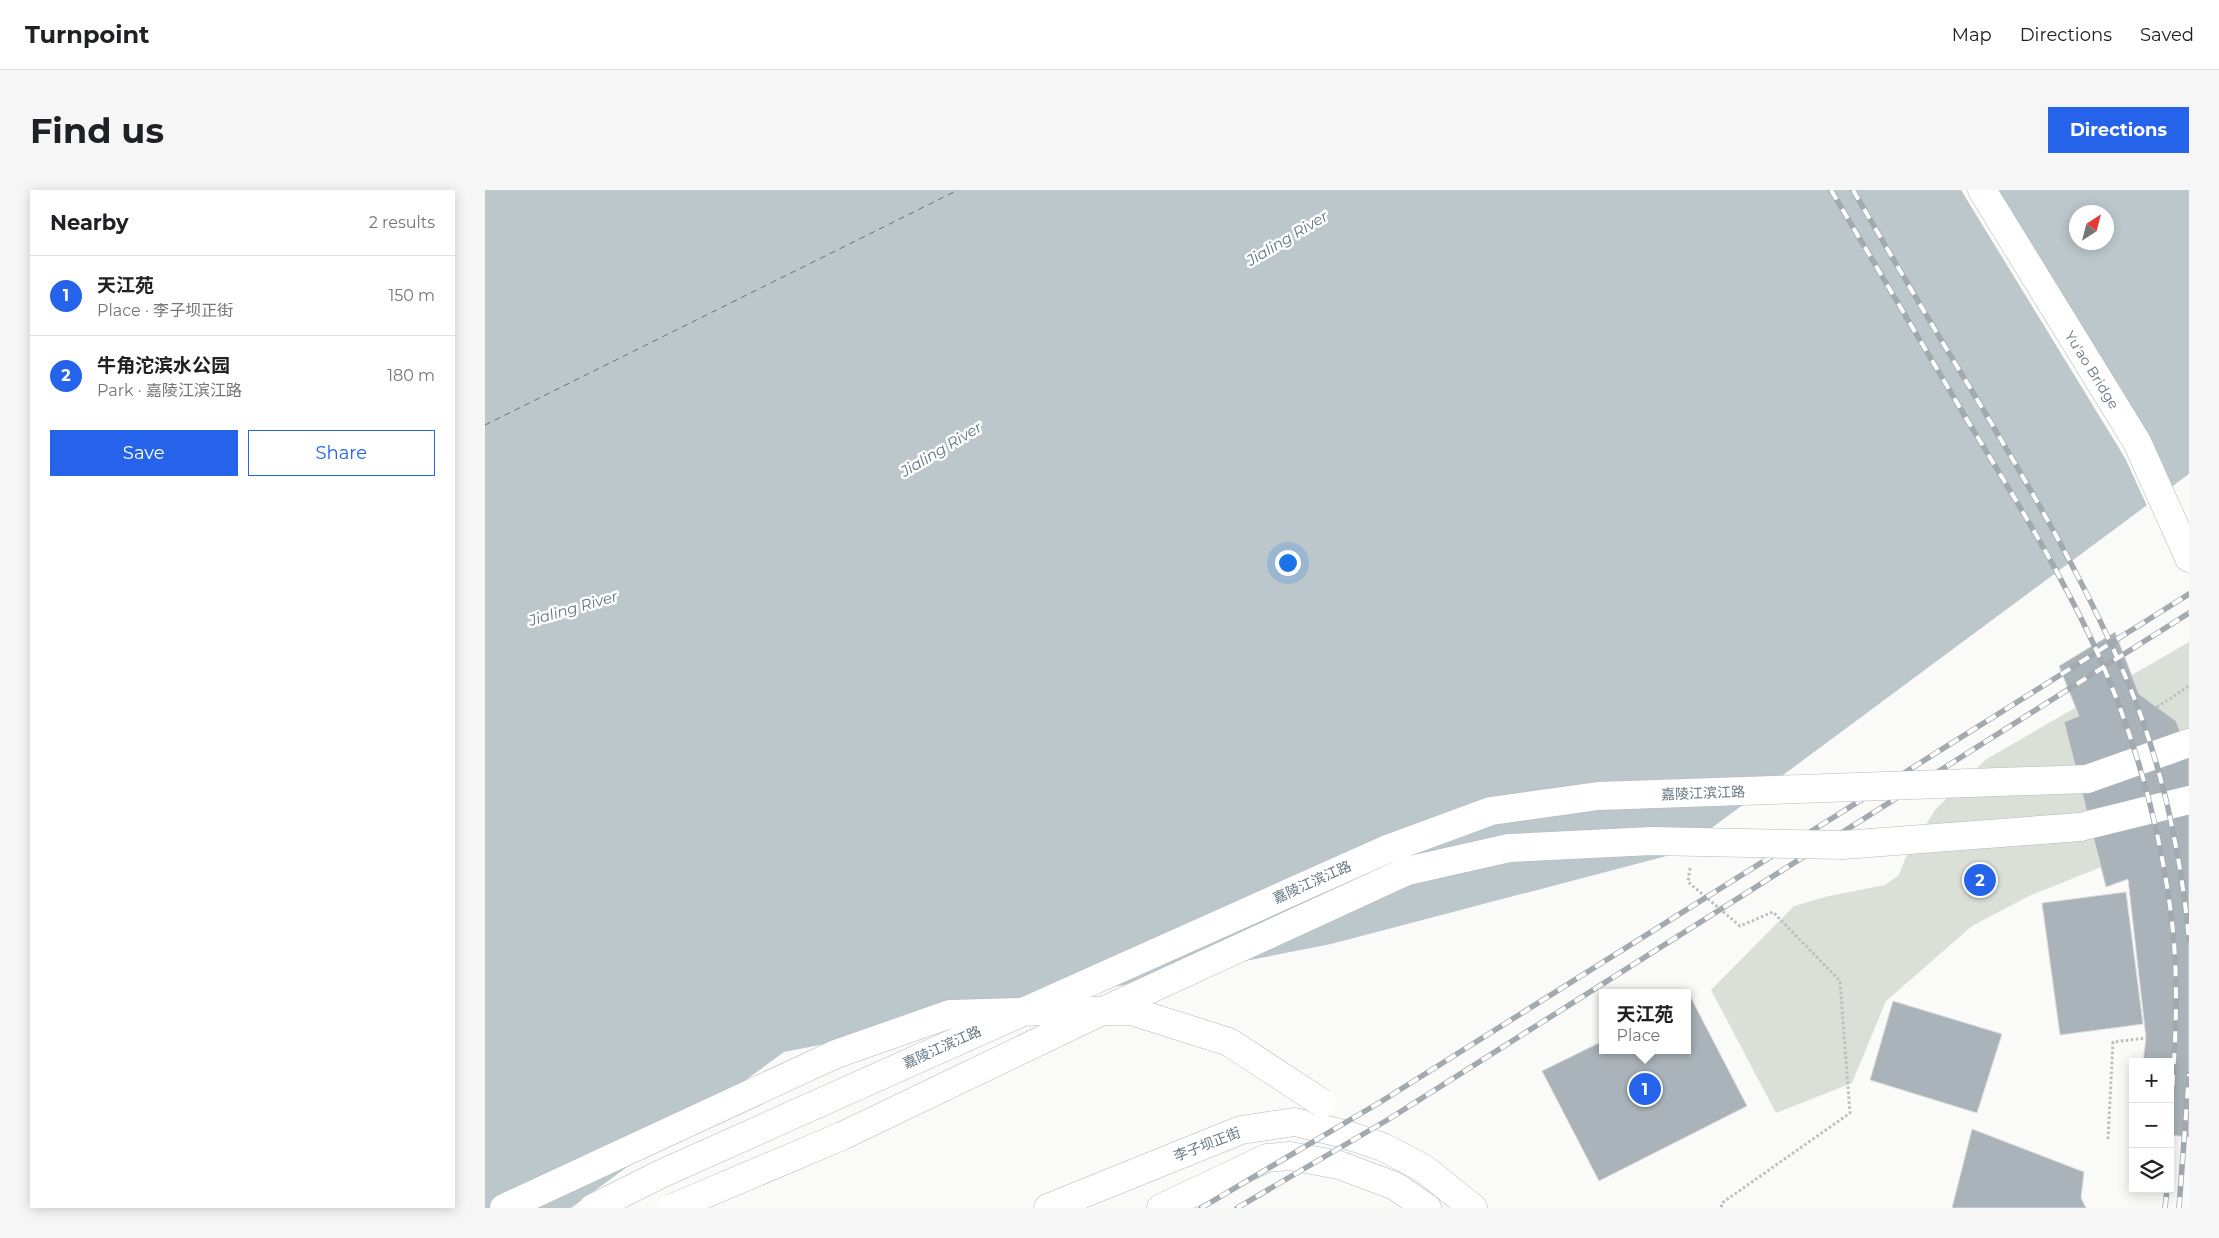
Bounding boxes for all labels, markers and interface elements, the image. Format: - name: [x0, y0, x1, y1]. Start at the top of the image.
- text: Turnpoint: [25, 20, 149, 49]
- text: Map: [1952, 24, 1992, 46]
- text: Directions: [2020, 24, 2112, 46]
- text: Saved: [2140, 24, 2194, 46]
- button: Directions: [2048, 107, 2189, 153]
- text: Find us: [30, 109, 164, 152]
- north arrow: [2069, 205, 2114, 250]
- water label: Jialing River: [1242, 206, 1332, 270]
- text: Nearby: [50, 210, 129, 235]
- text: 2 results: [369, 213, 435, 232]
- text: 天江苑: [97, 274, 154, 297]
- text: 1: [63, 286, 69, 305]
- text: 150 m: [388, 286, 435, 305]
- text: Place · 李子坝正街: [97, 301, 233, 320]
- street label: Yu'ao Bridge: [2061, 328, 2123, 412]
- text: 牛角沱滨水公园: [97, 354, 230, 377]
- text: 2: [61, 366, 71, 385]
- text: 180 m: [387, 366, 435, 385]
- text: Park · 嘉陵江滨江路: [97, 381, 242, 400]
- water label: Jialing River: [896, 417, 986, 481]
- button: Save: [50, 430, 238, 476]
- button: Share: [248, 430, 435, 476]
- your location: [1275, 550, 1301, 576]
- water label: Jialing River: [525, 586, 621, 630]
- street label: 嘉陵江滨江路: [1661, 783, 1745, 803]
- street label: 嘉陵江滨江路: [1270, 857, 1354, 907]
- pin: 2: [1964, 861, 1996, 899]
- popup: [1599, 989, 1691, 1054]
- text: 天江苑: [1616, 1003, 1674, 1026]
- street label: 嘉陵江滨江路: [900, 1022, 984, 1072]
- text: Place: [1616, 1026, 1660, 1045]
- map controls: [2129, 1058, 2174, 1193]
- button: +: [2129, 1058, 2174, 1103]
- pin: 1: [1629, 1070, 1661, 1108]
- button: −: [2129, 1103, 2174, 1148]
- street label: 李子坝正街: [1171, 1123, 1243, 1165]
- button: layers: [2129, 1148, 2174, 1193]

